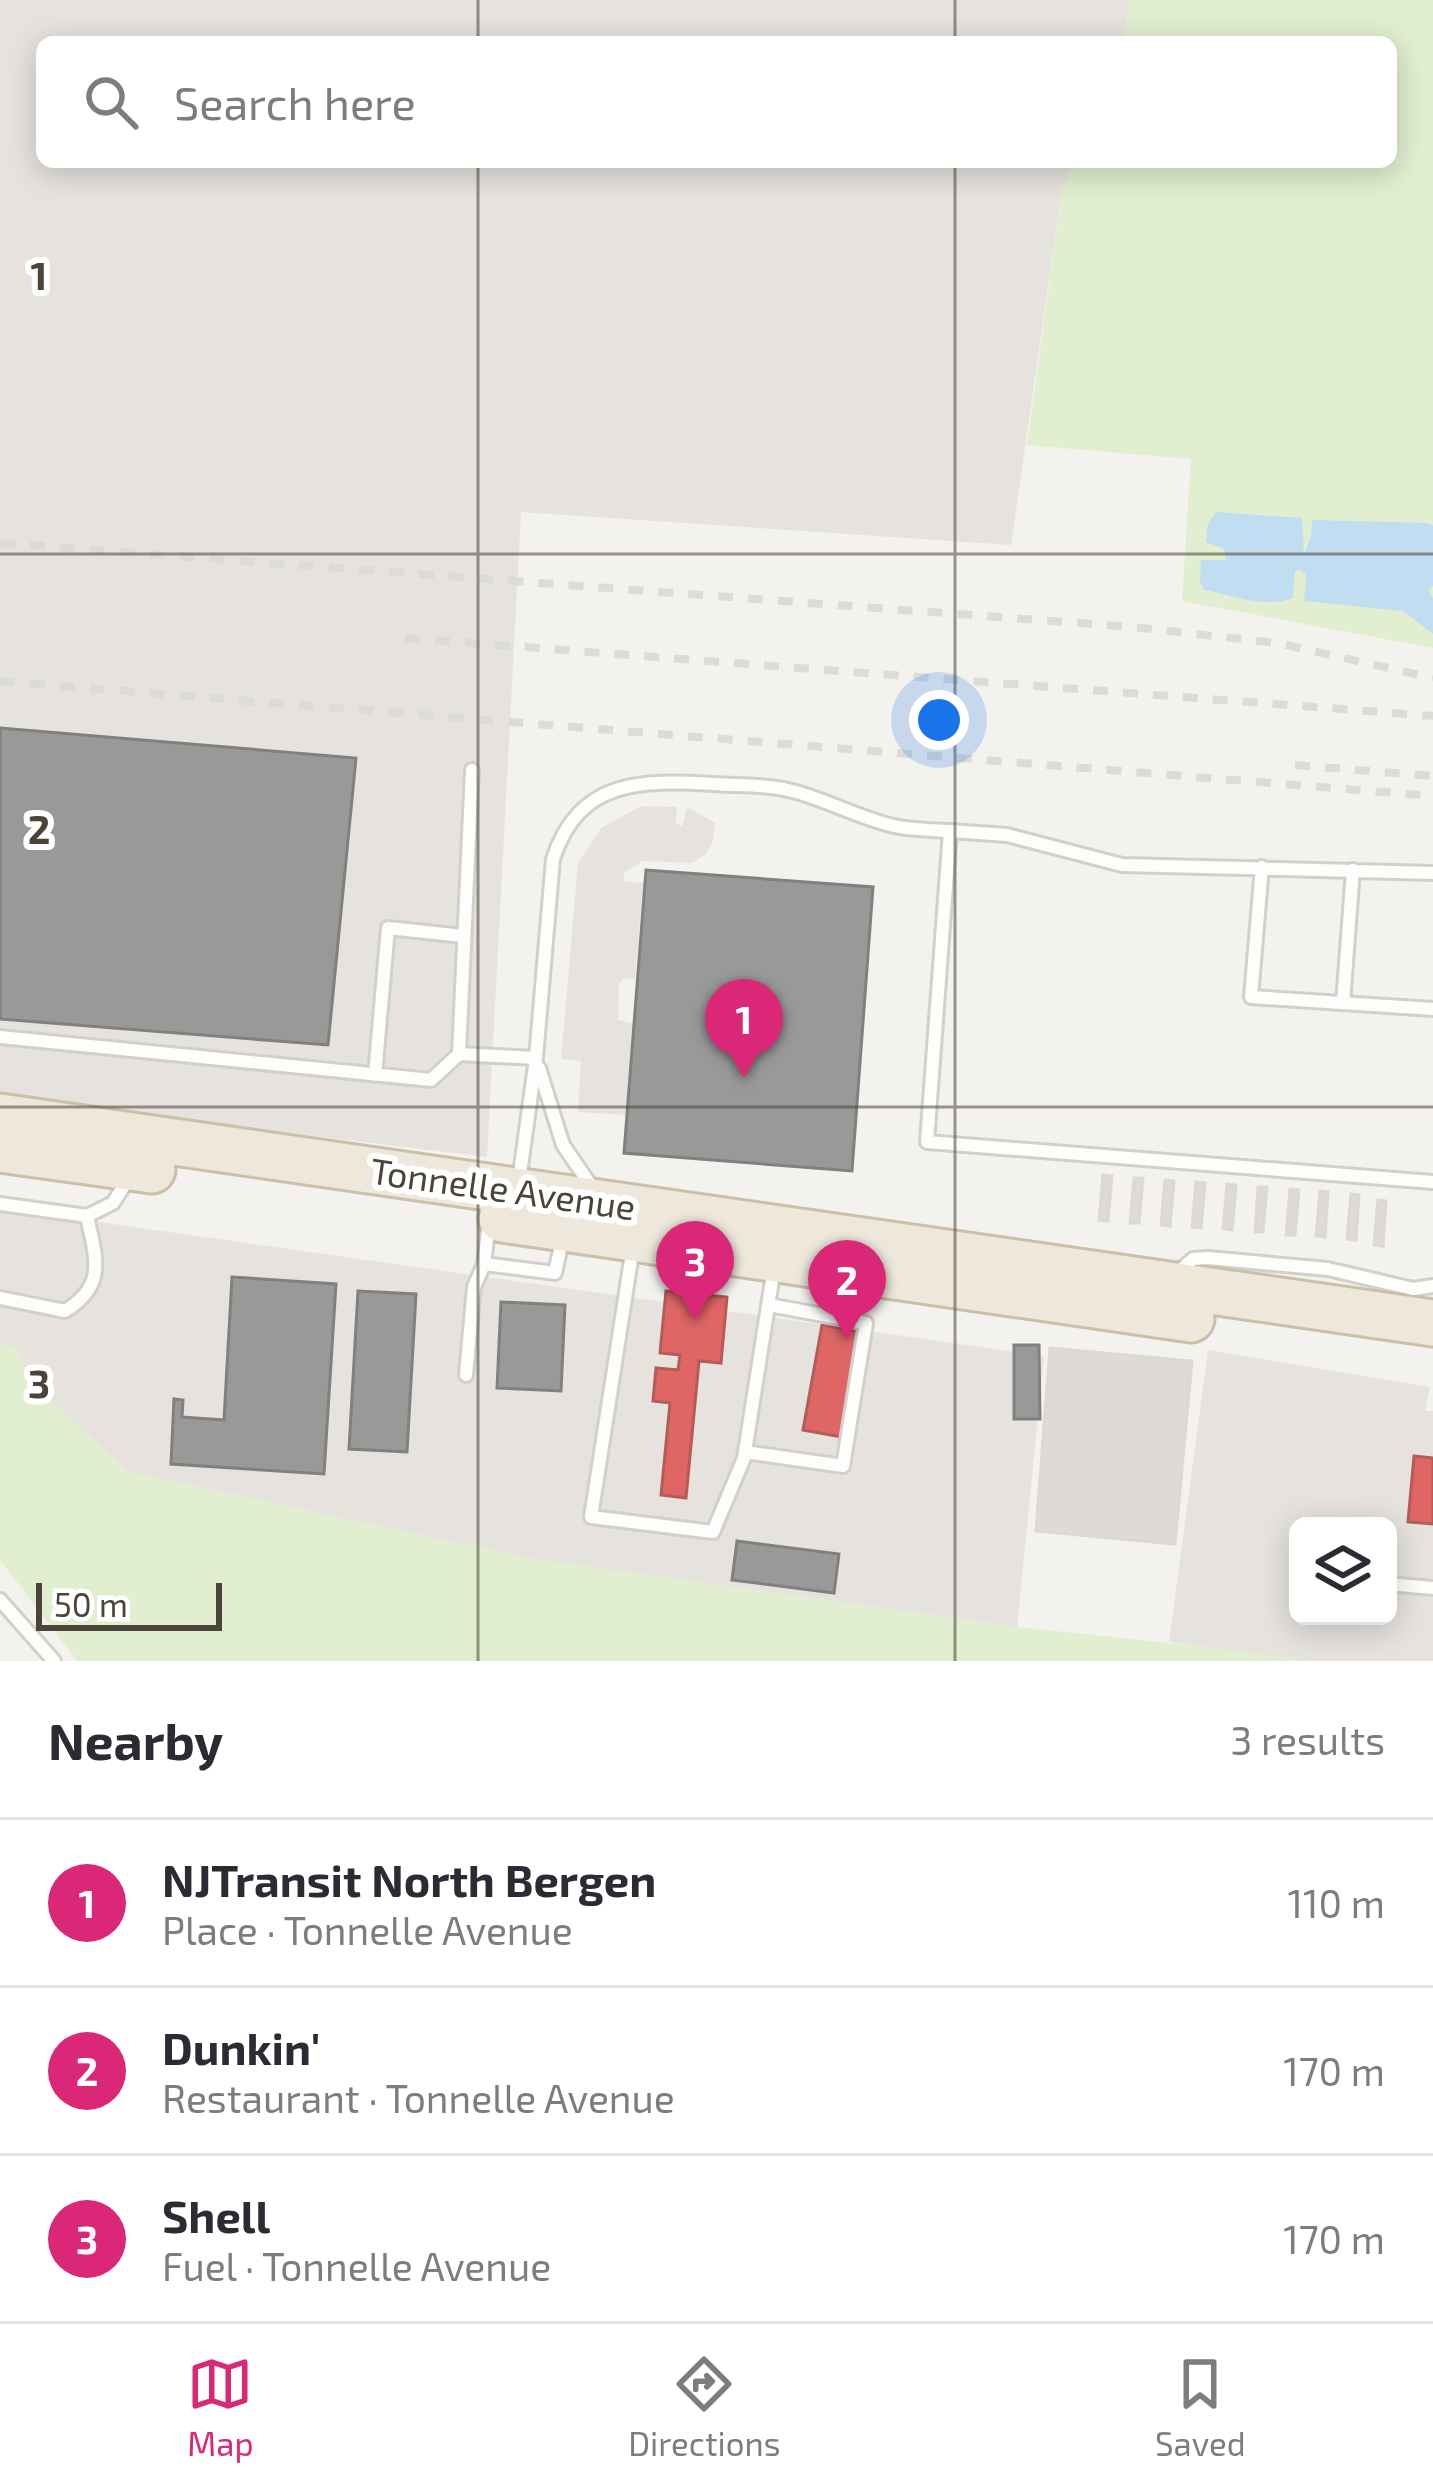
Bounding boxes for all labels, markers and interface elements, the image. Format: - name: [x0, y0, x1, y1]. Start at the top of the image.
- search box: [36, 36, 1397, 168]
- icon: search: [78, 69, 144, 135]
- text: Search here: [174, 75, 416, 129]
- text: 1: [31, 251, 47, 298]
- your location: [909, 690, 969, 750]
- text: 2: [28, 805, 50, 852]
- pin: 1: [705, 979, 783, 1078]
- street label: Tonnelle Avenue: [368, 1148, 638, 1227]
- pin: 3: [656, 1221, 734, 1320]
- pin: 2: [808, 1240, 886, 1339]
- text: 3: [28, 1359, 50, 1406]
- map controls: [1289, 1517, 1397, 1625]
- button: layers: [1289, 1517, 1397, 1625]
- scale bar: [36, 1577, 222, 1630]
- text: 50 m: [54, 1584, 128, 1624]
- text: Nearby: [48, 1709, 223, 1770]
- text: 3 results: [1231, 1716, 1385, 1763]
- text: NJTransit North Bergen: [162, 1852, 656, 1906]
- text: 1: [79, 1879, 95, 1926]
- text: 110 m: [1288, 1879, 1385, 1926]
- text: Place · Tonnelle Avenue: [162, 1906, 573, 1953]
- text: Dunkin': [162, 2020, 320, 2074]
- text: 2: [76, 2047, 98, 2094]
- text: 170 m: [1283, 2047, 1385, 2094]
- text: Restaurant · Tonnelle Avenue: [162, 2074, 675, 2121]
- text: Shell: [162, 2188, 270, 2242]
- text: 3: [76, 2215, 98, 2262]
- text: 170 m: [1283, 2215, 1385, 2262]
- text: Fuel · Tonnelle Avenue: [162, 2242, 551, 2289]
- tab: Map: [187, 2351, 254, 2463]
- tab: Directions: [628, 2351, 780, 2463]
- tab: Saved: [1155, 2351, 1246, 2463]

